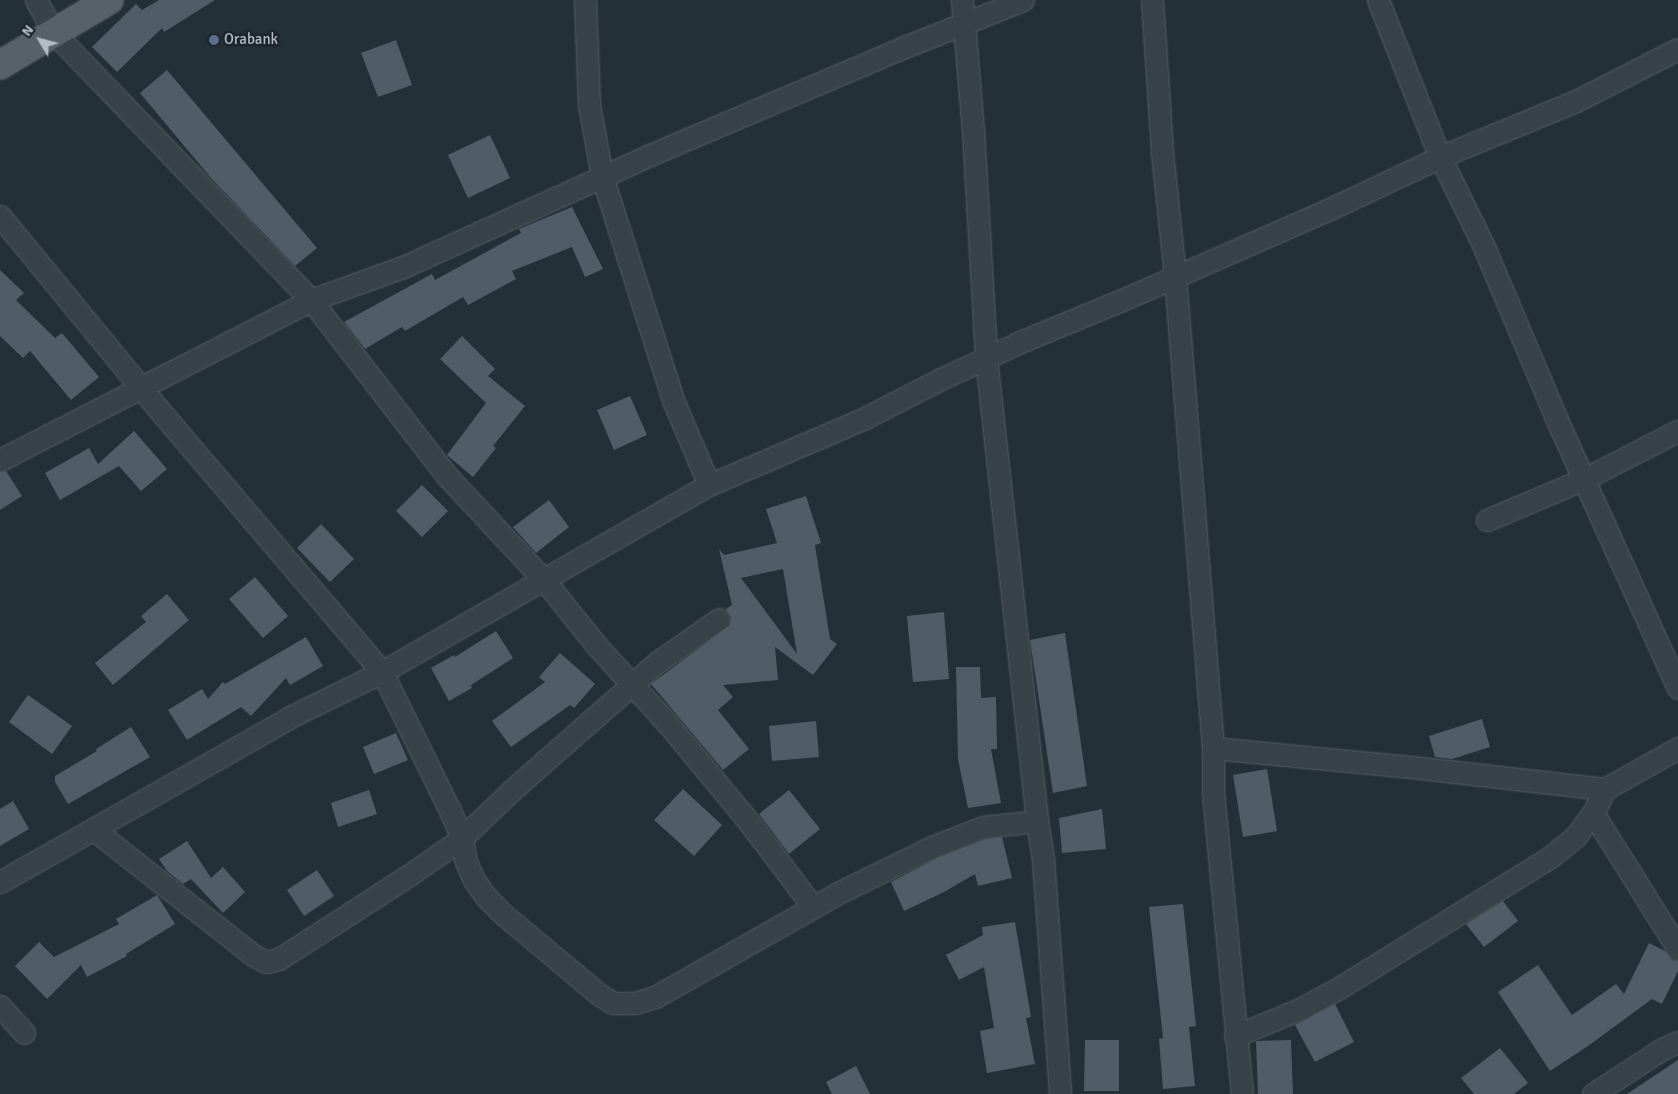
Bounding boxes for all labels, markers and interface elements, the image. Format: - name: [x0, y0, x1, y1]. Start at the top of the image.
- north arrow: [15, 15, 65, 65]
- text: N: [18, 22, 37, 40]
- place label: Orabank: [224, 31, 278, 49]
- marker: Orabank: [208, 34, 220, 46]

